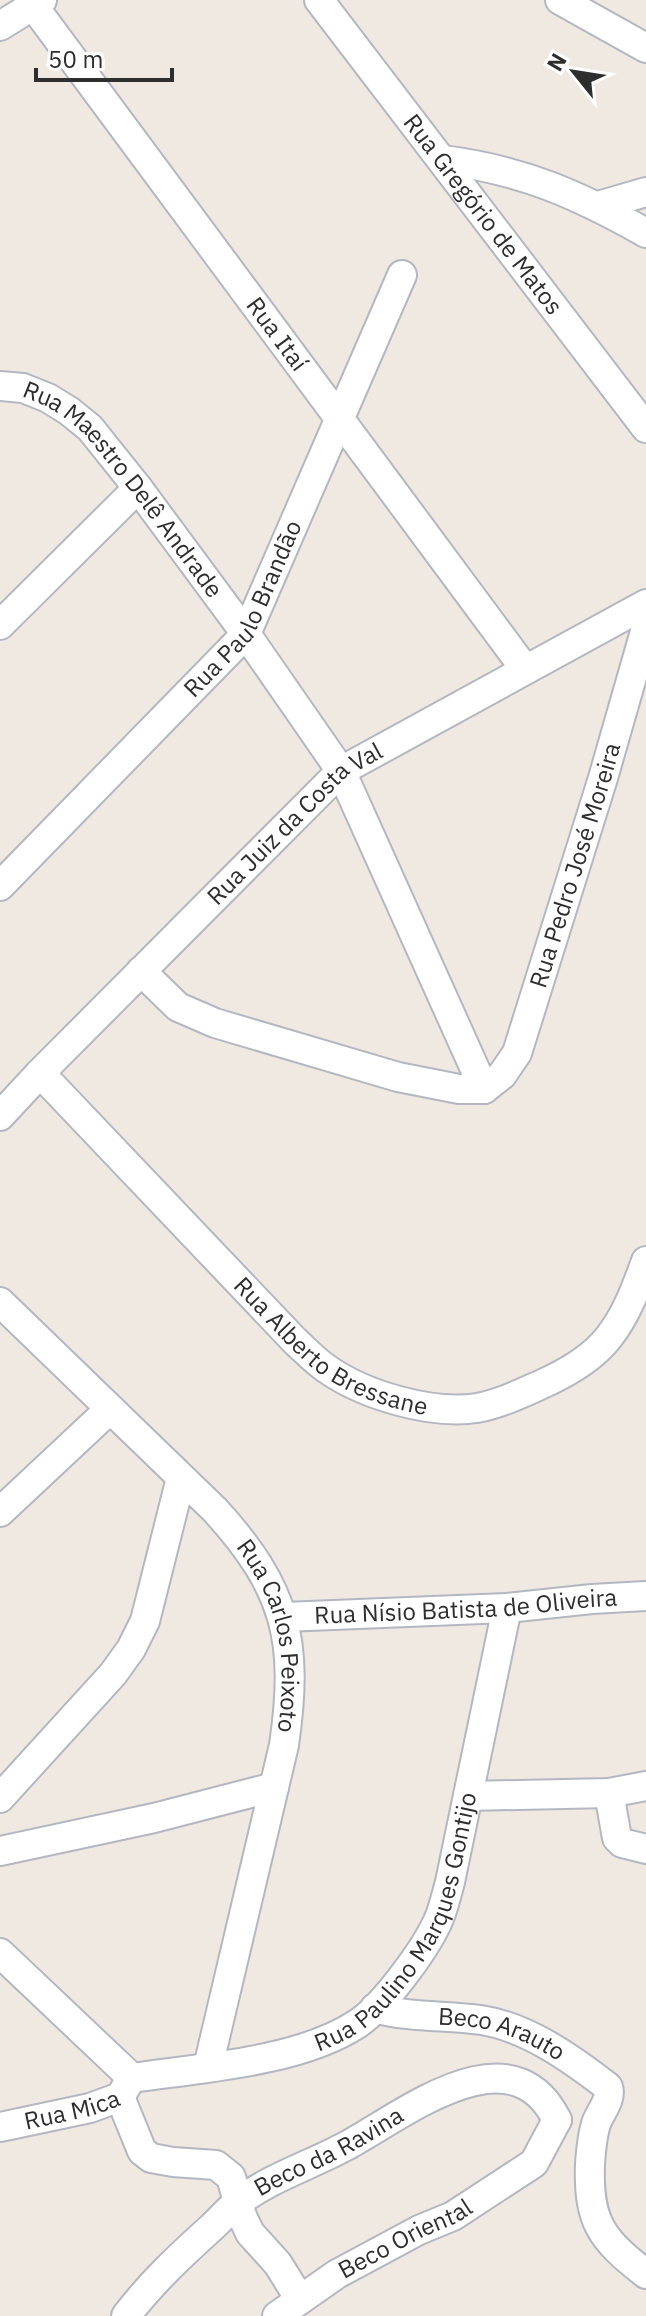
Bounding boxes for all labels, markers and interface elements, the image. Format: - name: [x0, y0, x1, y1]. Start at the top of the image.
- scale bar: [36, 32, 172, 82]
- north arrow: [534, 32, 614, 112]
- text: 50 m: [48, 43, 103, 75]
- text: N: [540, 48, 573, 76]
- street label: Rua Gregório de Matos: [397, 107, 571, 321]
- street label: Rua Itaí: [240, 290, 316, 377]
- street label: Rua Maestro Delê Andrade: [19, 373, 231, 604]
- street label: Rua Paulo Brandão: [176, 515, 309, 704]
- street label: Rua Juiz da Costa Val: [199, 734, 388, 912]
- street label: Rua Pedro José Moreira: [521, 739, 627, 992]
- street label: Rua Alberto Bressane: [227, 1269, 430, 1422]
- street label: Rua Carlos Peixoto: [230, 1532, 307, 1735]
- street label: Rua Nísio Batista de Oliveira: [314, 1581, 618, 1631]
- street label: Rua Paulino Marques Gontijo: [309, 1789, 483, 2058]
- street label: Beco Arauto: [437, 1999, 572, 2067]
- street label: Rua Mica: [21, 2081, 124, 2137]
- street label: Beco da Ravina: [248, 2098, 409, 2203]
- street label: Beco Oriental: [332, 2191, 478, 2286]

